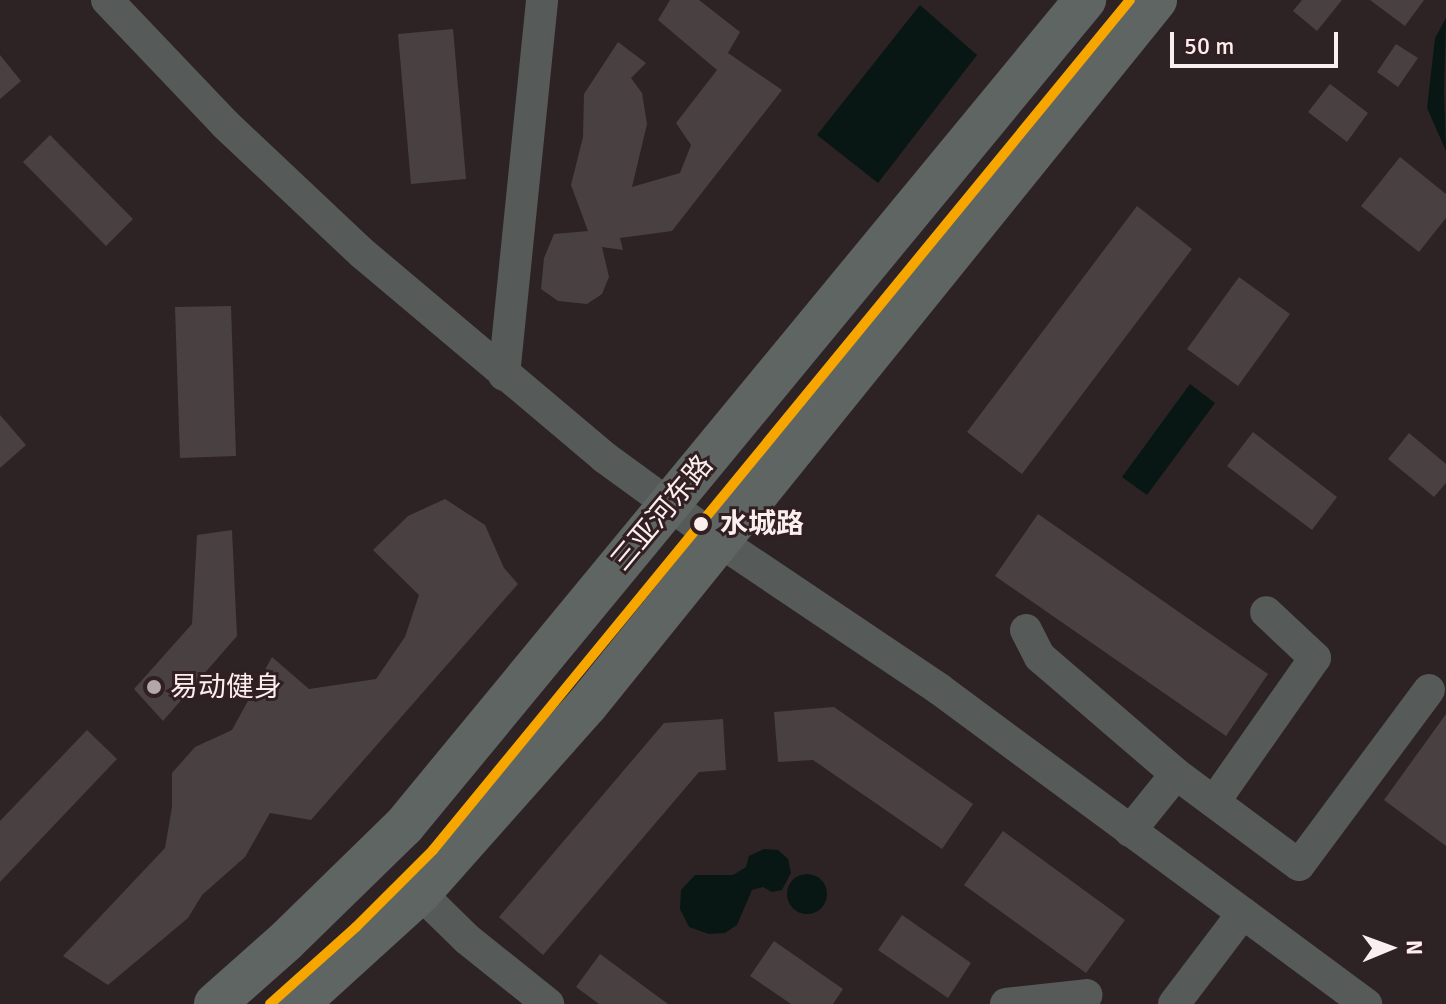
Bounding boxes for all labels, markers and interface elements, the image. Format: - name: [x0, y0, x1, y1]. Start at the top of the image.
- scale bar: [1174, 16, 1342, 66]
- text: 50 m: [1184, 31, 1234, 61]
- street label: 三亚河东路: [604, 449, 720, 577]
- place label: 水城路: [720, 507, 804, 541]
- marker: 水城路: [689, 512, 713, 536]
- place label: 易动健身: [170, 670, 282, 704]
- marker: 易动健身: [145, 678, 163, 696]
- north arrow: [1350, 908, 1430, 988]
- text: N: [1401, 940, 1428, 955]

